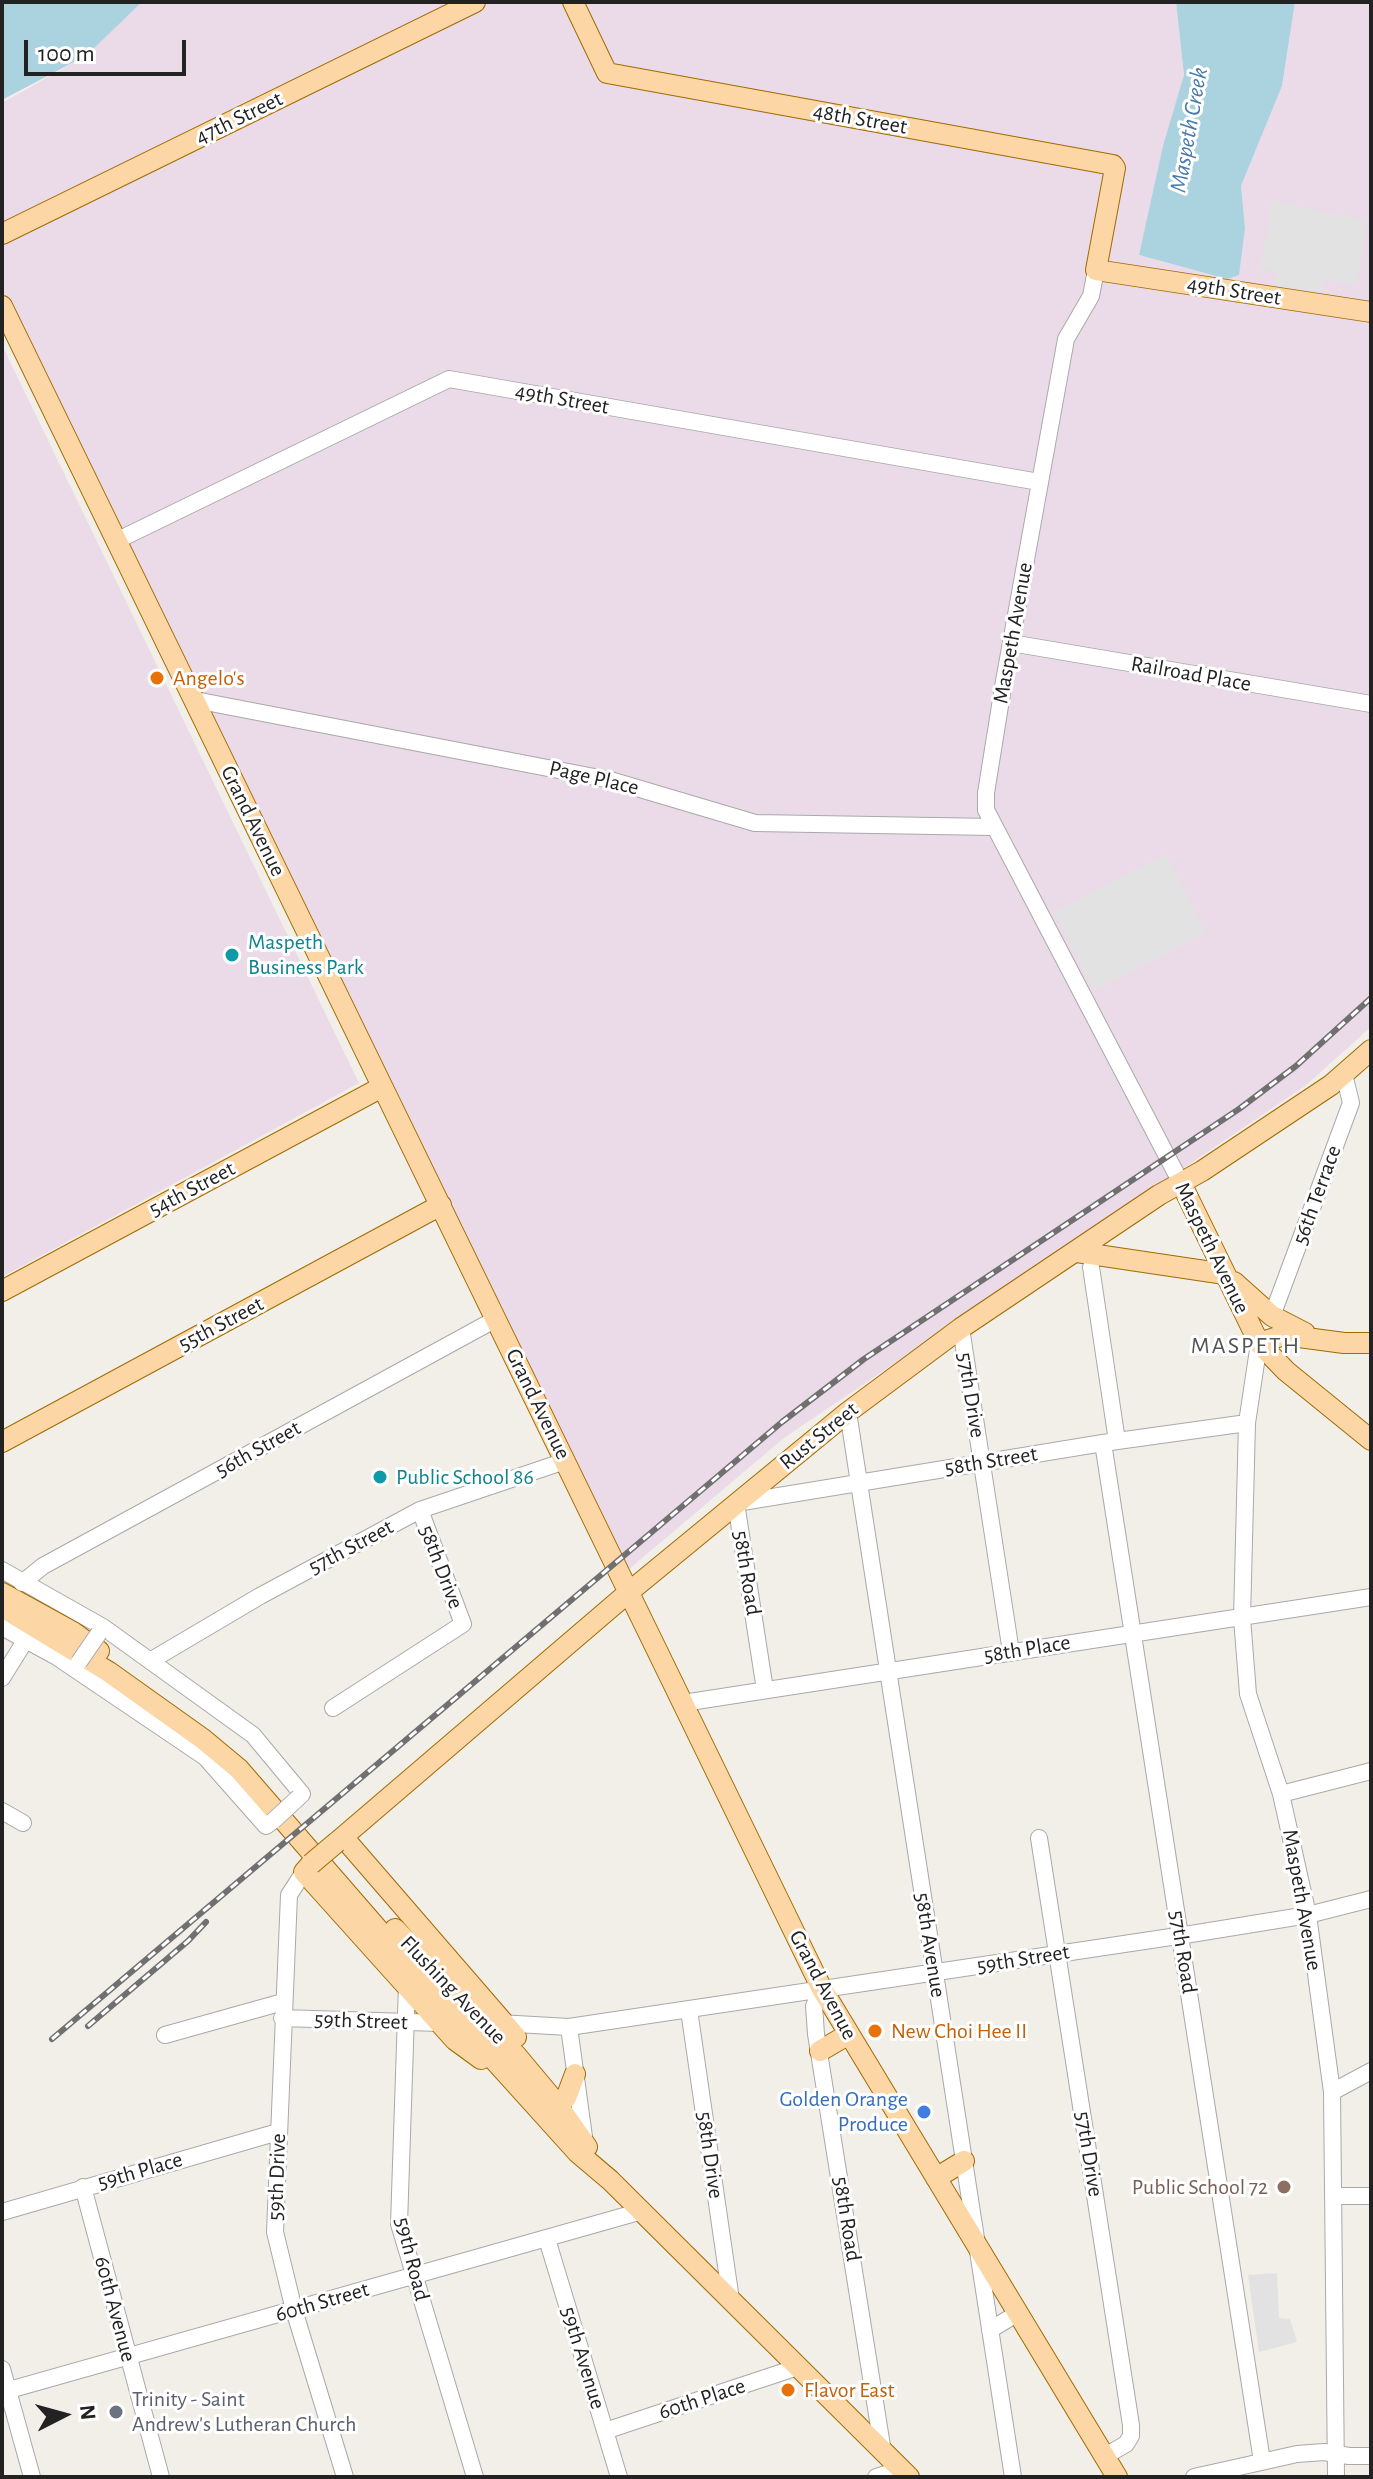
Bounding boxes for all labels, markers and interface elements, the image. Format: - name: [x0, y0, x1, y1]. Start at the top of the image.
- scale bar: [28, 24, 190, 74]
- text: 100 m: [38, 42, 95, 66]
- water label: Maspeth Creek: [1164, 65, 1214, 195]
- street label: 47th Street: [191, 86, 287, 150]
- street label: 48th Street: [811, 98, 909, 140]
- street label: 49th Street: [1185, 271, 1283, 311]
- street label: 49th Street: [513, 378, 611, 420]
- street label: Maspeth Avenue: [988, 560, 1038, 706]
- street label: Railroad Place: [1129, 650, 1253, 698]
- place label: Angelo's: [173, 665, 245, 691]
- marker: Angelo's: [148, 669, 166, 687]
- street label: Page Place: [547, 755, 641, 801]
- street label: Grand Avenue: [215, 761, 291, 881]
- place label: Maspeth Business Park: [248, 929, 364, 980]
- marker: Maspeth Business Park: [223, 946, 241, 964]
- street label: 56th Terrace: [1287, 1142, 1347, 1248]
- street label: 54th Street: [144, 1155, 240, 1223]
- street label: Maspeth Avenue: [1169, 1178, 1255, 1318]
- street label: 55th Street: [174, 1291, 268, 1357]
- district label: MASPETH: [1191, 1332, 1301, 1360]
- street label: Grand Avenue: [500, 1344, 576, 1464]
- street label: 57th Drive: [951, 1350, 991, 1440]
- street label: Rust Street: [774, 1396, 864, 1476]
- street label: 56th Street: [211, 1415, 305, 1483]
- street label: 58th Street: [943, 1441, 1039, 1481]
- place label: Public School 86: [396, 1464, 534, 1490]
- marker: Public School 86: [371, 1468, 389, 1486]
- street label: 57th Street: [304, 1514, 398, 1580]
- street label: 58th Drive: [413, 1521, 469, 1613]
- street label: 58th Road: [727, 1529, 767, 1617]
- street label: 58th Place: [982, 1629, 1072, 1669]
- street label: Maspeth Avenue: [1277, 1827, 1327, 1973]
- street label: 58th Avenue: [909, 1891, 951, 1999]
- street label: 57th Road: [1163, 1908, 1203, 1996]
- street label: Grand Avenue: [783, 1926, 863, 2044]
- street label: Flushing Avenue: [395, 1930, 511, 2050]
- street label: 59th Street: [975, 1939, 1071, 1979]
- street label: 59th Street: [314, 2006, 408, 2036]
- place label: New Choi Hee II: [891, 2018, 1027, 2044]
- marker: New Choi Hee II: [866, 2022, 884, 2040]
- place label: Golden Orange Produce: [779, 2086, 908, 2138]
- marker: Golden Orange Produce: [915, 2103, 933, 2121]
- street label: 57th Drive: [1069, 2109, 1109, 2199]
- street label: 58th Drive: [691, 2110, 729, 2200]
- street label: 59th Drive: [262, 2133, 292, 2221]
- street label: 59th Place: [94, 2146, 186, 2196]
- place label: Public School 72: [1132, 2174, 1268, 2200]
- street label: 58th Road: [827, 2175, 867, 2263]
- marker: Public School 72: [1275, 2178, 1293, 2196]
- street label: 59th Road: [389, 2214, 435, 2304]
- street label: 60th Avenue: [88, 2253, 142, 2365]
- street label: 60th Street: [272, 2276, 372, 2328]
- street label: 59th Avenue: [555, 2304, 611, 2412]
- street label: 60th Place: [655, 2373, 749, 2425]
- north arrow: [24, 2375, 104, 2455]
- place label: Flavor East: [804, 2377, 895, 2403]
- marker: Flavor East: [779, 2381, 797, 2399]
- place label: Trinity - Saint Andrew's Lutheran Church: [132, 2386, 356, 2438]
- marker: Trinity - Saint Andrew's Lutheran Church: [107, 2403, 125, 2421]
- text: N: [76, 2404, 100, 2421]

